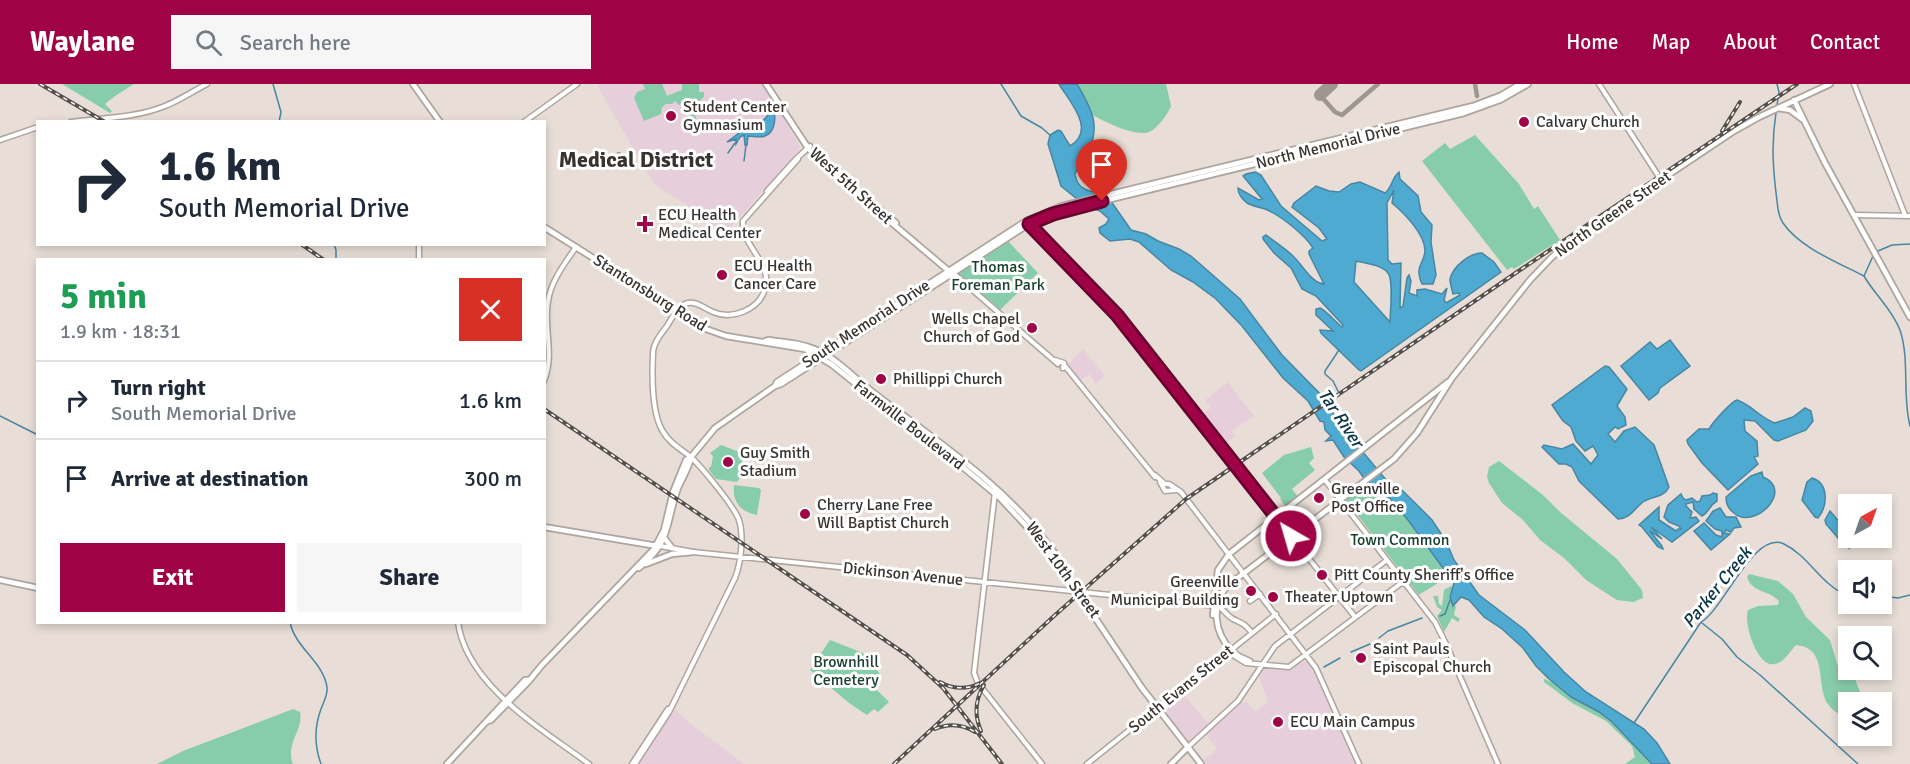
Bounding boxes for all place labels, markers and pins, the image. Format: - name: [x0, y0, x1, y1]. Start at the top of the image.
- place label: Student Center Gymnasium: [683, 97, 786, 135]
- marker: Student Center Gymnasium: [664, 109, 678, 123]
- place label: Calvary Church: [1536, 112, 1640, 132]
- marker: Calvary Church: [1517, 115, 1531, 129]
- pin: [1076, 139, 1127, 201]
- place label: ECU Health Medical Center: [658, 205, 761, 243]
- marker: ECU Health Medical Center: [636, 215, 654, 233]
- place label: ECU Health Cancer Care: [734, 256, 817, 294]
- marker: ECU Health Cancer Care: [715, 268, 729, 282]
- place label: Wells Chapel Church of God: [923, 309, 1020, 347]
- marker: Wells Chapel Church of God: [1025, 321, 1039, 335]
- place label: Phillippi Church: [893, 369, 1002, 389]
- marker: Phillippi Church: [874, 372, 888, 386]
- place label: Guy Smith Stadium: [740, 443, 810, 481]
- marker: Guy Smith Stadium: [721, 455, 735, 469]
- place label: Greenville Post Office: [1331, 479, 1404, 517]
- marker: Greenville Post Office: [1312, 491, 1326, 505]
- place label: Cherry Lane Free Will Baptist Church: [817, 495, 949, 533]
- marker: Cherry Lane Free Will Baptist Church: [798, 507, 812, 521]
- place label: Pitt County Sheriff's Office: [1334, 565, 1514, 585]
- marker: Pitt County Sheriff's Office: [1315, 568, 1329, 582]
- place label: Greenville Municipal Building: [1110, 572, 1239, 610]
- marker: Greenville Municipal Building: [1244, 584, 1258, 598]
- place label: Theater Uptown: [1285, 587, 1394, 607]
- marker: Theater Uptown: [1266, 590, 1280, 604]
- place label: Saint Pauls Episcopal Church: [1373, 639, 1491, 677]
- marker: Saint Pauls Episcopal Church: [1354, 651, 1368, 665]
- place label: ECU Main Campus: [1290, 712, 1415, 732]
- marker: ECU Main Campus: [1271, 715, 1285, 729]

